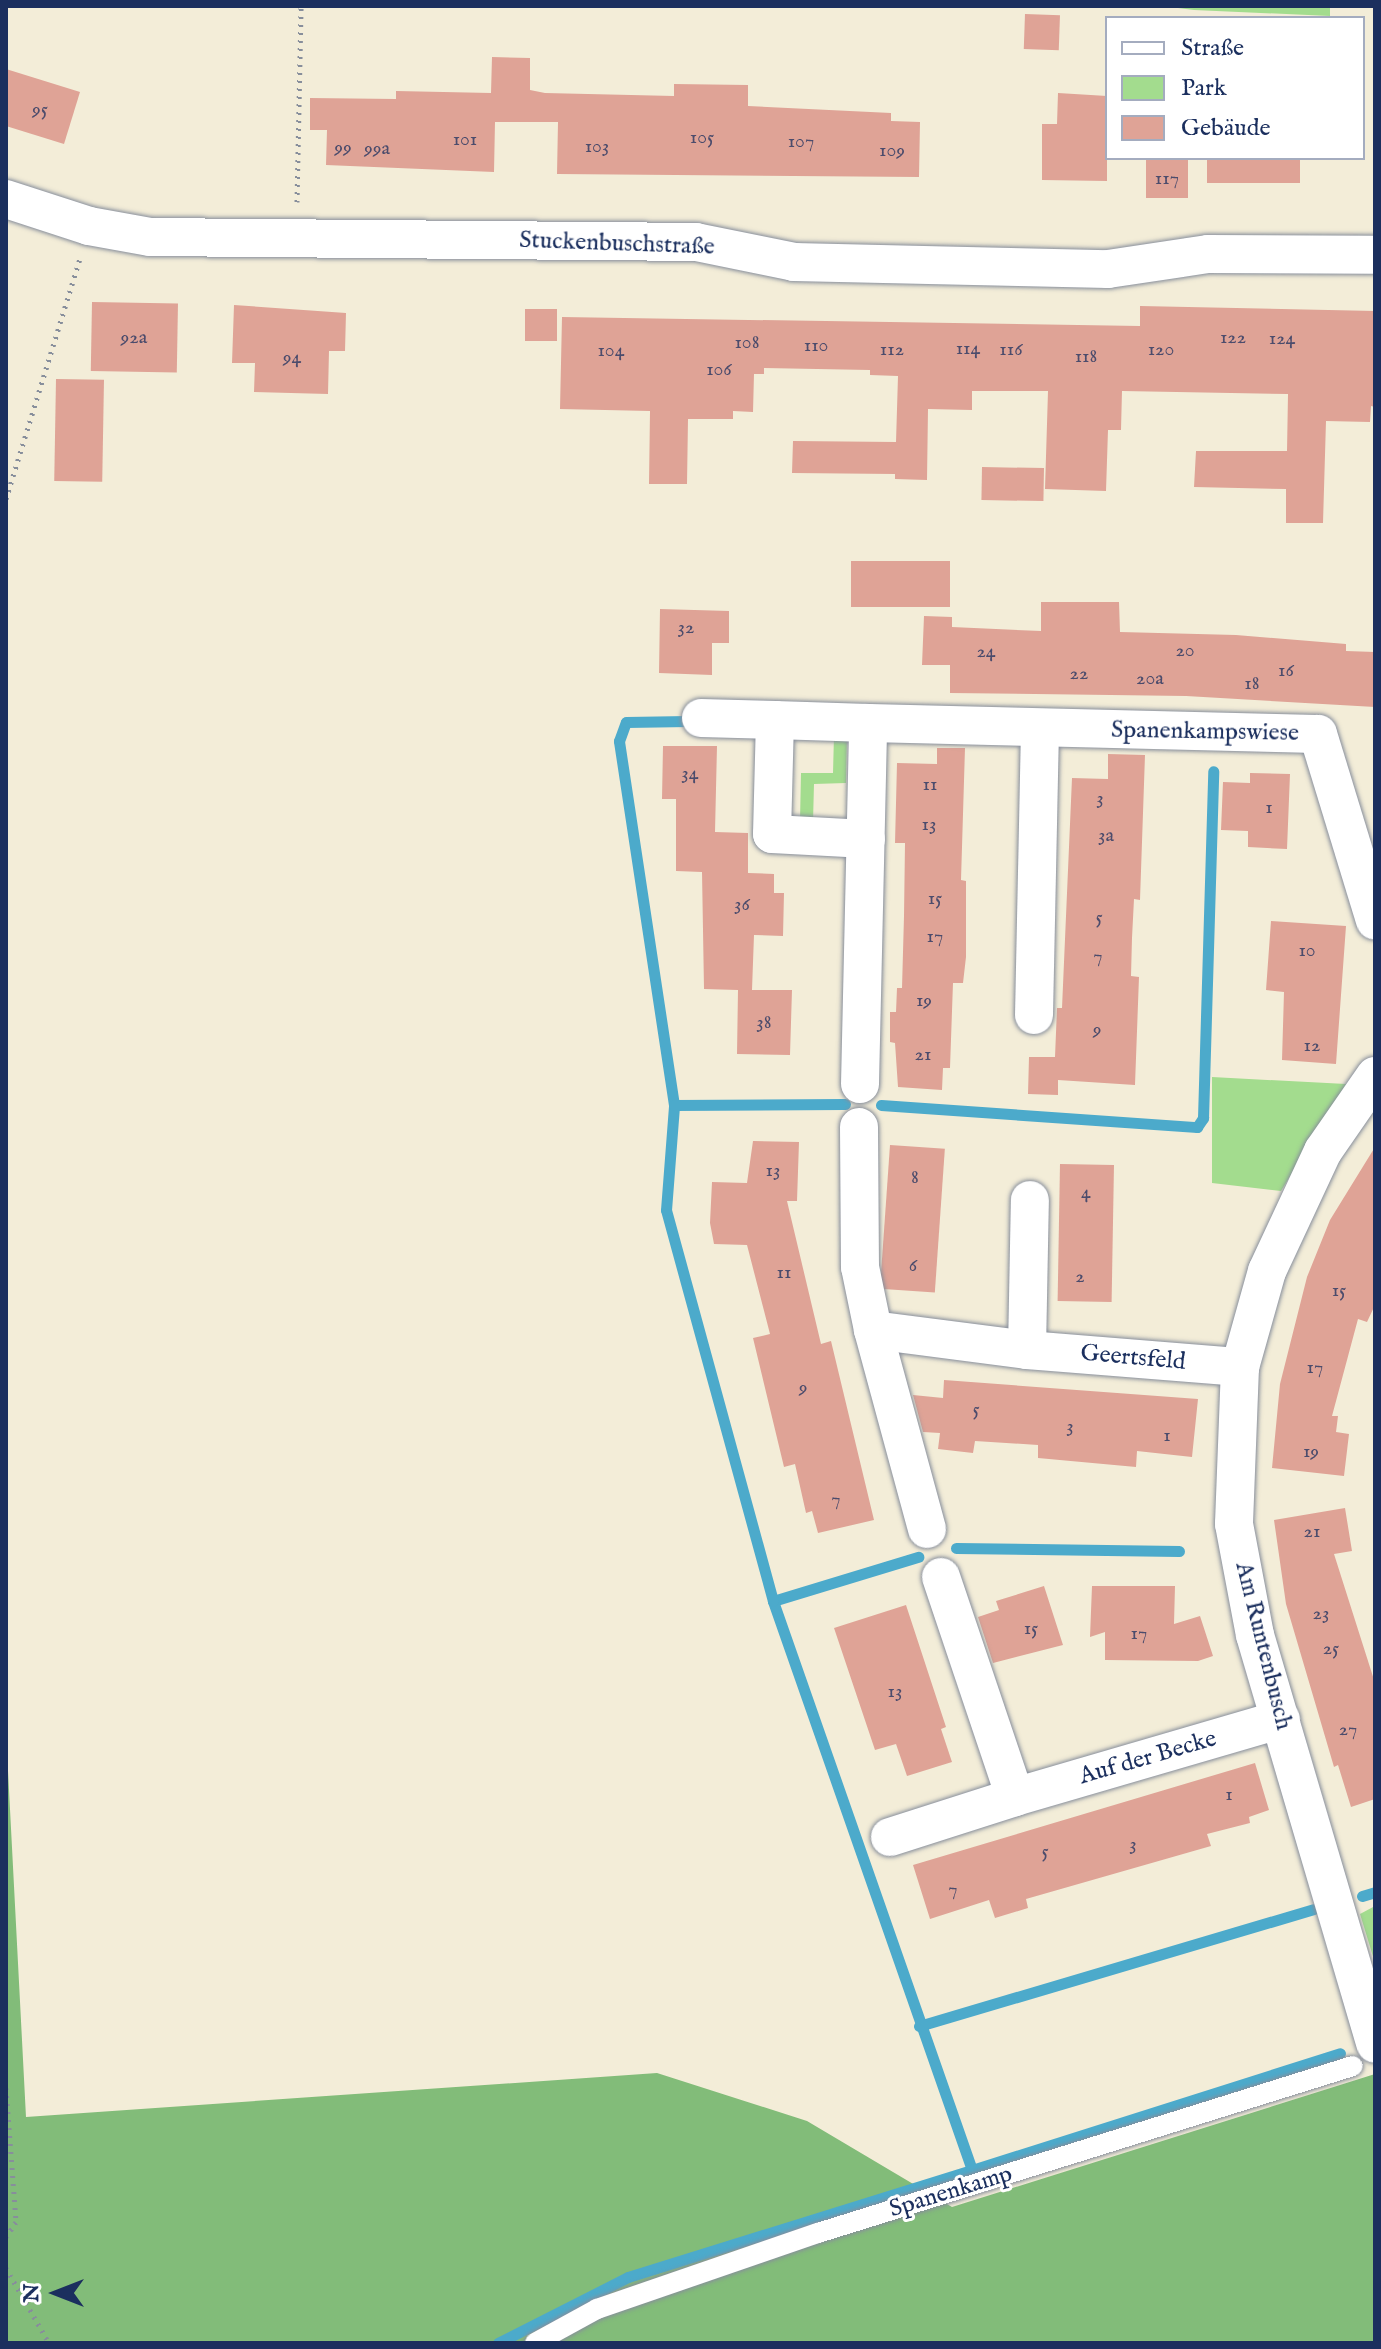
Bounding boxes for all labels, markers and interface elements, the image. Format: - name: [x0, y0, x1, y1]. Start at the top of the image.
- legend: [1105, 16, 1365, 160]
- text: Straße: [1181, 33, 1244, 64]
- text: Park: [1181, 73, 1227, 104]
- house number: 95: [32, 97, 48, 121]
- text: Gebäude: [1181, 113, 1271, 144]
- house number: 105: [690, 125, 714, 149]
- house number: 101: [453, 127, 477, 151]
- house number: 107: [788, 129, 814, 153]
- house number: 103: [585, 134, 609, 158]
- house number: 99: [334, 135, 352, 159]
- house number: 99a: [364, 136, 390, 160]
- house number: 109: [879, 138, 905, 162]
- house number: 117: [1155, 166, 1179, 190]
- street label: Stuckenbuschstraße: [519, 226, 715, 262]
- house number: 92a: [121, 325, 147, 349]
- house number: 122: [1220, 325, 1246, 349]
- house number: 124: [1269, 326, 1295, 350]
- house number: 108: [734, 330, 760, 354]
- house number: 110: [804, 333, 828, 357]
- house number: 114: [956, 336, 980, 360]
- house number: 112: [880, 337, 904, 361]
- house number: 116: [999, 337, 1023, 361]
- house number: 120: [1148, 337, 1174, 361]
- house number: 104: [598, 338, 624, 362]
- house number: 118: [1075, 344, 1097, 368]
- house number: 94: [283, 345, 301, 369]
- house number: 106: [706, 357, 732, 381]
- house number: 32: [678, 615, 694, 639]
- house number: 20: [1175, 638, 1195, 662]
- house number: 24: [976, 639, 996, 663]
- house number: 16: [1278, 658, 1294, 682]
- house number: 22: [1070, 661, 1088, 685]
- house number: 20a: [1136, 666, 1164, 690]
- house number: 18: [1244, 671, 1260, 695]
- street label: Spanenkampswiese: [1111, 716, 1299, 748]
- house number: 34: [681, 761, 699, 785]
- house number: 11: [923, 772, 937, 796]
- house number: 3: [1096, 786, 1104, 810]
- house number: 1: [1265, 795, 1273, 819]
- house number: 13: [922, 812, 936, 836]
- house number: 3a: [1098, 823, 1114, 847]
- house number: 15: [928, 886, 942, 910]
- house number: 36: [734, 892, 750, 916]
- house number: 5: [1095, 905, 1103, 929]
- house number: 17: [927, 924, 943, 948]
- house number: 10: [1298, 938, 1316, 962]
- house number: 7: [1093, 944, 1103, 968]
- house number: 19: [916, 988, 932, 1012]
- house number: 38: [756, 1010, 772, 1034]
- house number: 9: [1093, 1017, 1101, 1041]
- house number: 12: [1304, 1033, 1320, 1057]
- house number: 21: [915, 1042, 931, 1066]
- house number: 13: [766, 1158, 780, 1182]
- house number: 8: [911, 1165, 919, 1189]
- house number: 4: [1081, 1180, 1091, 1204]
- house number: 6: [909, 1253, 917, 1277]
- house number: 11: [777, 1260, 791, 1284]
- house number: 2: [1075, 1264, 1085, 1288]
- house number: 15: [1332, 1278, 1346, 1302]
- street label: Geertsfeld: [1079, 1339, 1187, 1377]
- house number: 17: [1307, 1355, 1323, 1379]
- house number: 9: [799, 1375, 807, 1399]
- house number: 5: [972, 1397, 980, 1421]
- house number: 3: [1066, 1414, 1074, 1438]
- house number: 1: [1163, 1423, 1171, 1447]
- house number: 19: [1303, 1439, 1319, 1463]
- house number: 7: [831, 1487, 841, 1511]
- house number: 21: [1304, 1519, 1320, 1543]
- street label: Am Runtenbusch: [1228, 1559, 1298, 1733]
- house number: 23: [1313, 1601, 1329, 1625]
- house number: 15: [1024, 1616, 1038, 1640]
- house number: 17: [1131, 1621, 1147, 1645]
- house number: 25: [1323, 1636, 1339, 1660]
- house number: 13: [888, 1679, 902, 1703]
- house number: 27: [1339, 1717, 1357, 1741]
- street label: Auf der Becke: [1076, 1725, 1220, 1791]
- house number: 1: [1225, 1782, 1233, 1806]
- house number: 3: [1129, 1832, 1137, 1856]
- house number: 5: [1041, 1839, 1049, 1863]
- house number: 7: [948, 1877, 958, 1901]
- street label: Spanenkamp: [886, 2160, 1016, 2224]
- north arrow: [16, 2253, 96, 2333]
- text: N: [18, 2283, 46, 2303]

